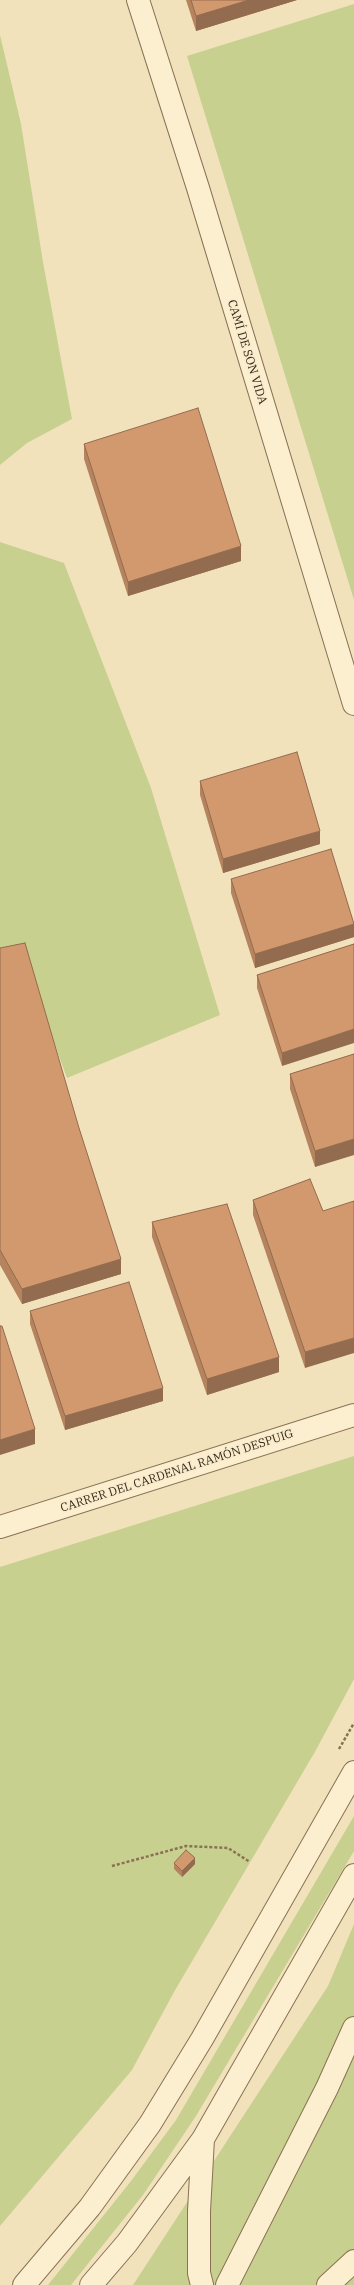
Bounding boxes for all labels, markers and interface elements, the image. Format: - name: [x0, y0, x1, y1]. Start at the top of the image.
- street label: CAMÍ DE SON VIDA: [224, 298, 270, 406]
- street label: CARRER DEL CARDENAL RAMÓN DESPUIG: [59, 1426, 295, 1516]

